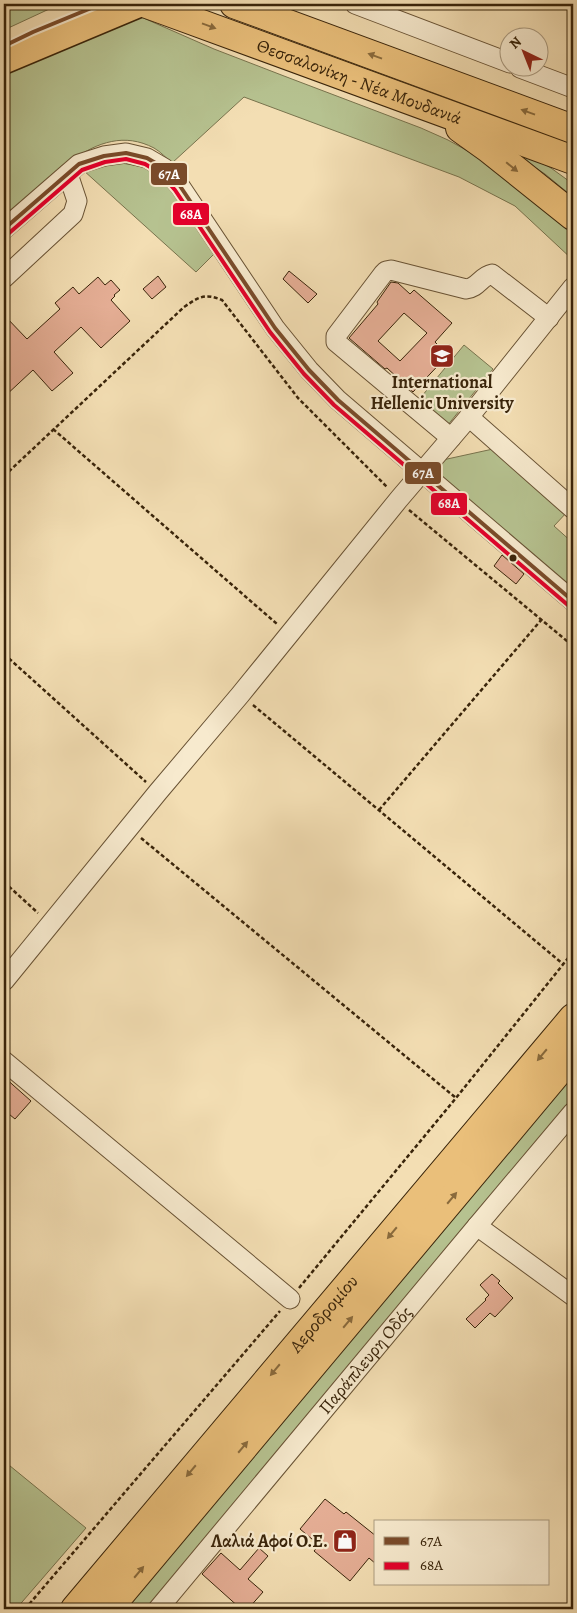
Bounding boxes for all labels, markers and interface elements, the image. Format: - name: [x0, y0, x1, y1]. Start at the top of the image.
- one-way arrow: [202, 22, 217, 30]
- north arrow: [500, 28, 550, 78]
- text: N: [505, 32, 526, 53]
- street label: Θεσσαλονίκη - Νέα Μουδανιά: [253, 33, 465, 130]
- one-way arrow: [367, 52, 382, 60]
- one-way arrow: [520, 108, 535, 115]
- line badge: 67Α: [150, 162, 188, 186]
- one-way arrow: [505, 162, 519, 172]
- text: 67Α: [158, 165, 180, 184]
- line badge: 68Α: [172, 202, 210, 226]
- text: 68Α: [180, 205, 202, 224]
- school or university icon: International Hellenic University: [429, 343, 455, 369]
- place label: International Hellenic University: [370, 370, 514, 415]
- line badge: 67Α: [404, 461, 442, 485]
- text: 67Α: [412, 464, 434, 483]
- line badge: 68Α: [430, 492, 468, 516]
- text: 68Α: [438, 494, 460, 513]
- unlabelled marker: [508, 553, 518, 563]
- one-way arrow: [536, 1049, 547, 1062]
- one-way arrow: [446, 1192, 457, 1204]
- one-way arrow: [386, 1226, 397, 1239]
- street label: Αεροδρομίου: [283, 1270, 363, 1358]
- street label: Παράπλευρη Οδός: [313, 1301, 417, 1419]
- one-way arrow: [342, 1316, 353, 1329]
- one-way arrow: [270, 1363, 281, 1376]
- one-way arrow: [238, 1441, 249, 1454]
- one-way arrow: [185, 1464, 196, 1477]
- legend: [374, 1520, 550, 1586]
- shop icon: Λαλιά Αφοί Ο.Ε.: [332, 1528, 358, 1554]
- place label: Λαλιά Αφοί Ο.Ε.: [210, 1529, 328, 1553]
- text: 67Α: [420, 1531, 442, 1551]
- text: 68Α: [420, 1555, 443, 1575]
- one-way arrow: [134, 1566, 145, 1579]

